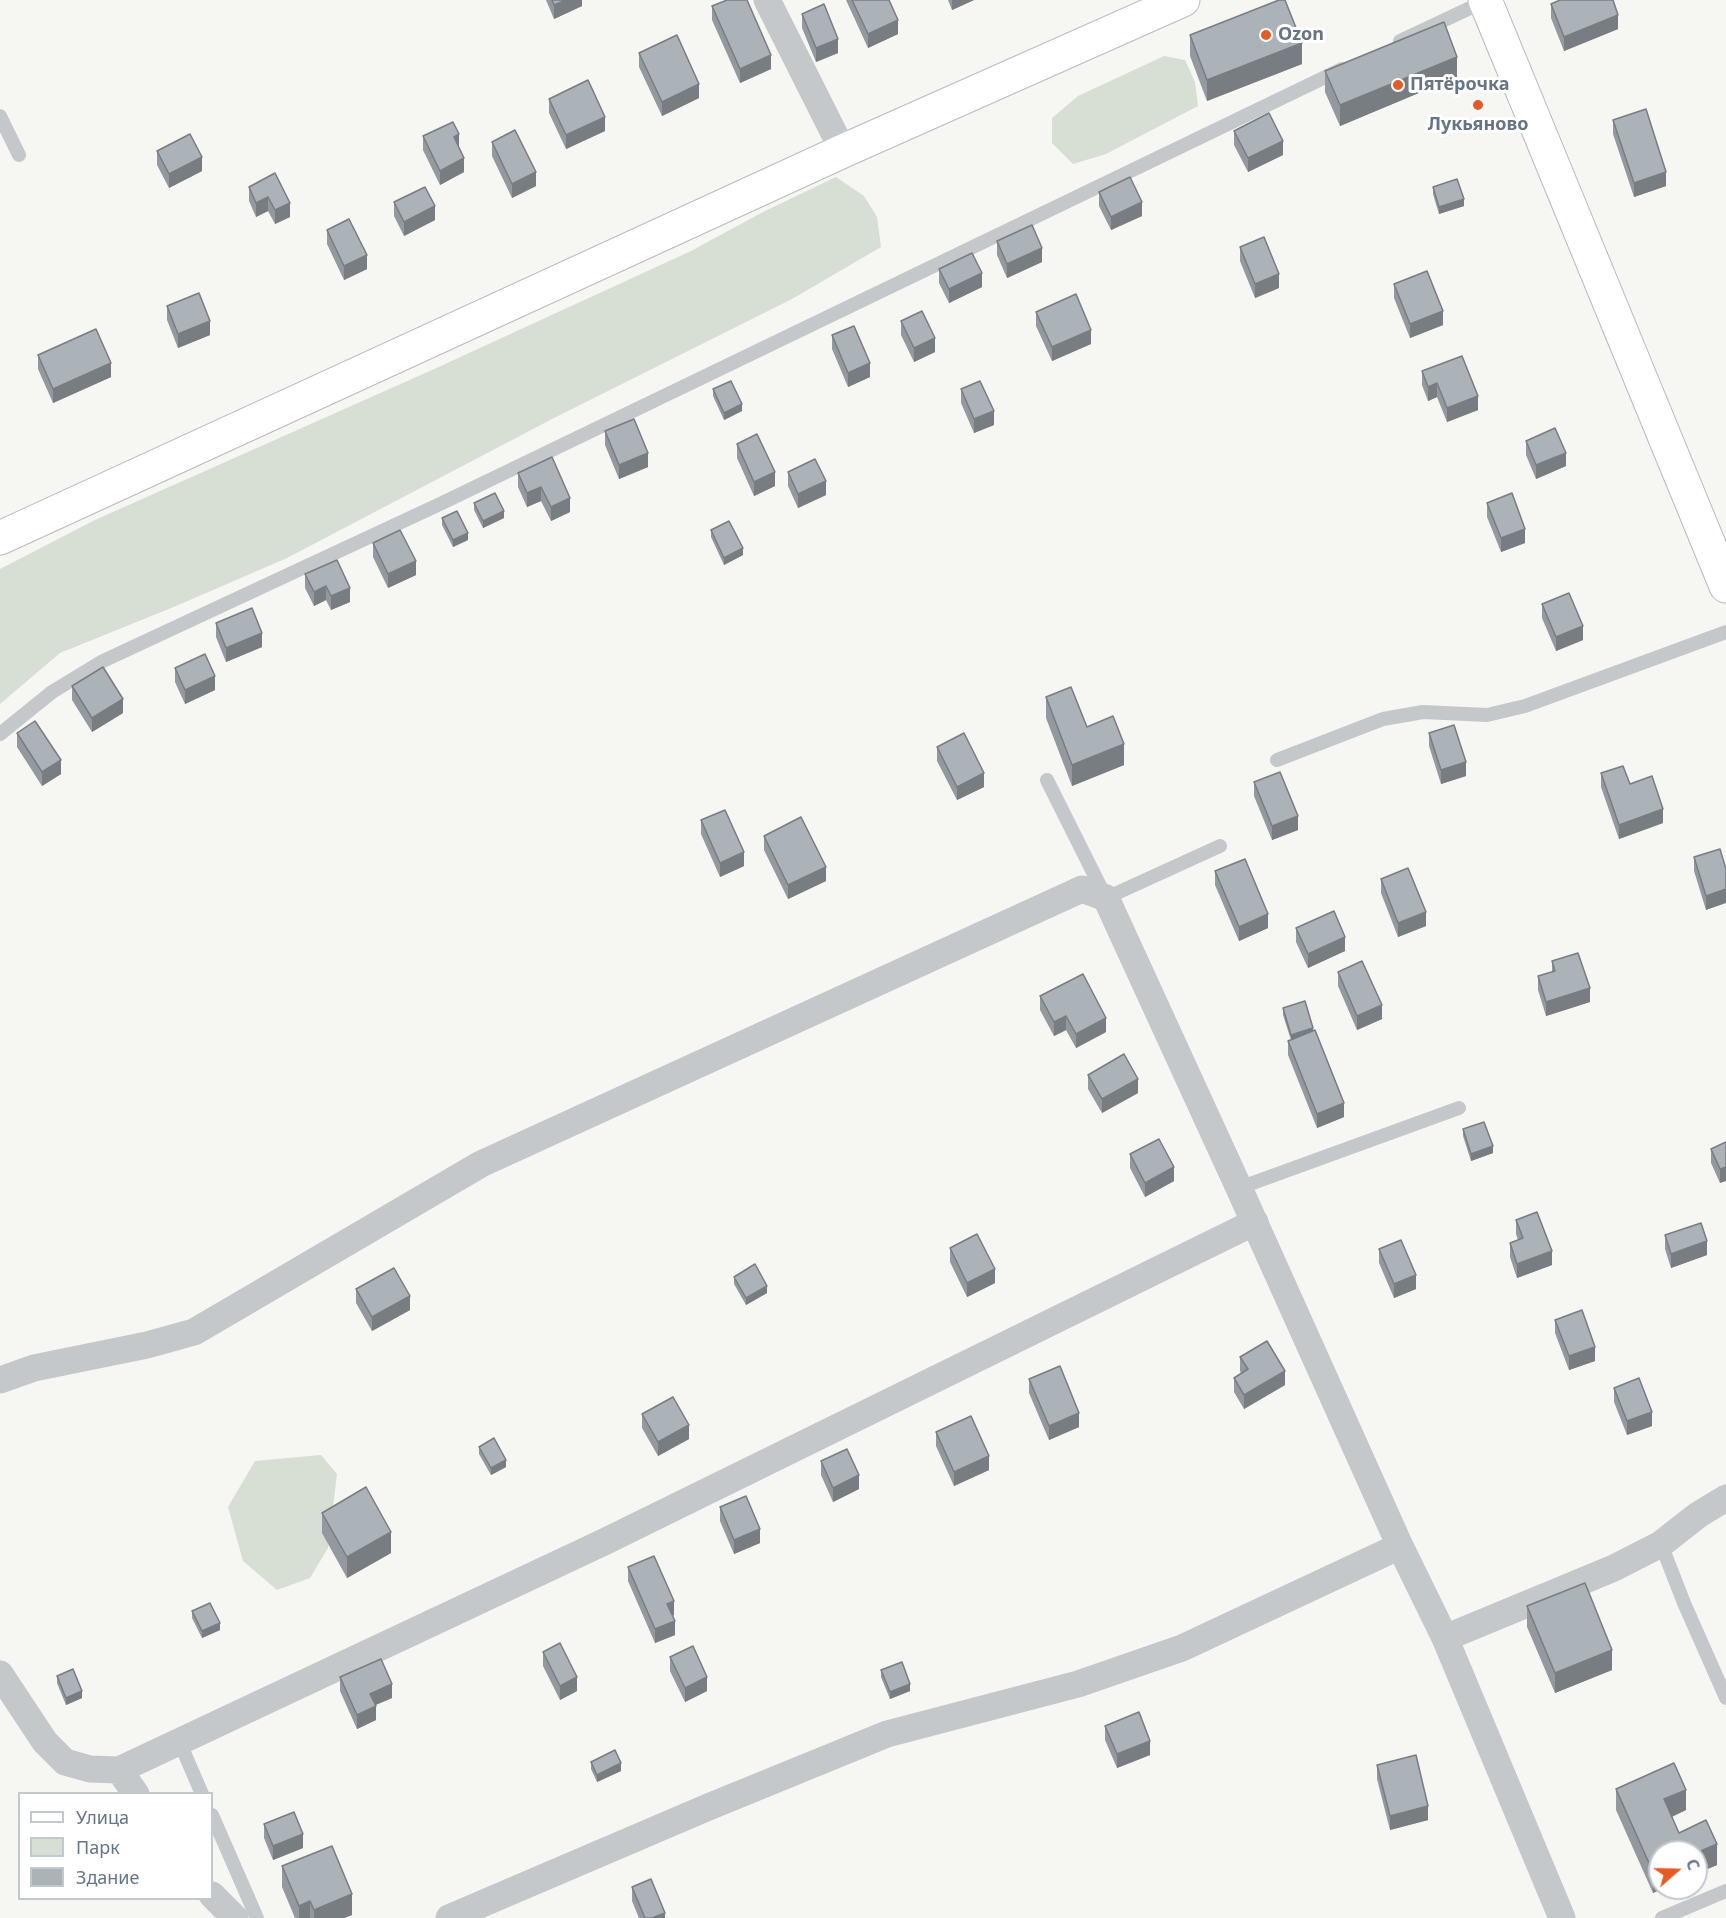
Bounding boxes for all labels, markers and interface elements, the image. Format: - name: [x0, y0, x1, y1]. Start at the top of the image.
- place label: Ozon: [1278, 24, 1324, 46]
- marker: Ozon: [1259, 28, 1273, 42]
- place label: Пятёрочка: [1410, 74, 1509, 96]
- marker: Пятёрочка: [1391, 78, 1405, 92]
- marker: Лукьяново: [1471, 98, 1485, 112]
- place label: Лукьяново: [1428, 114, 1528, 136]
- legend: [18, 1792, 213, 1900]
- text: Улица: [76, 1805, 129, 1829]
- text: Парк: [76, 1835, 120, 1859]
- north arrow: [1648, 1840, 1708, 1900]
- text: С: [1681, 1856, 1705, 1873]
- text: Здание: [76, 1865, 139, 1889]

